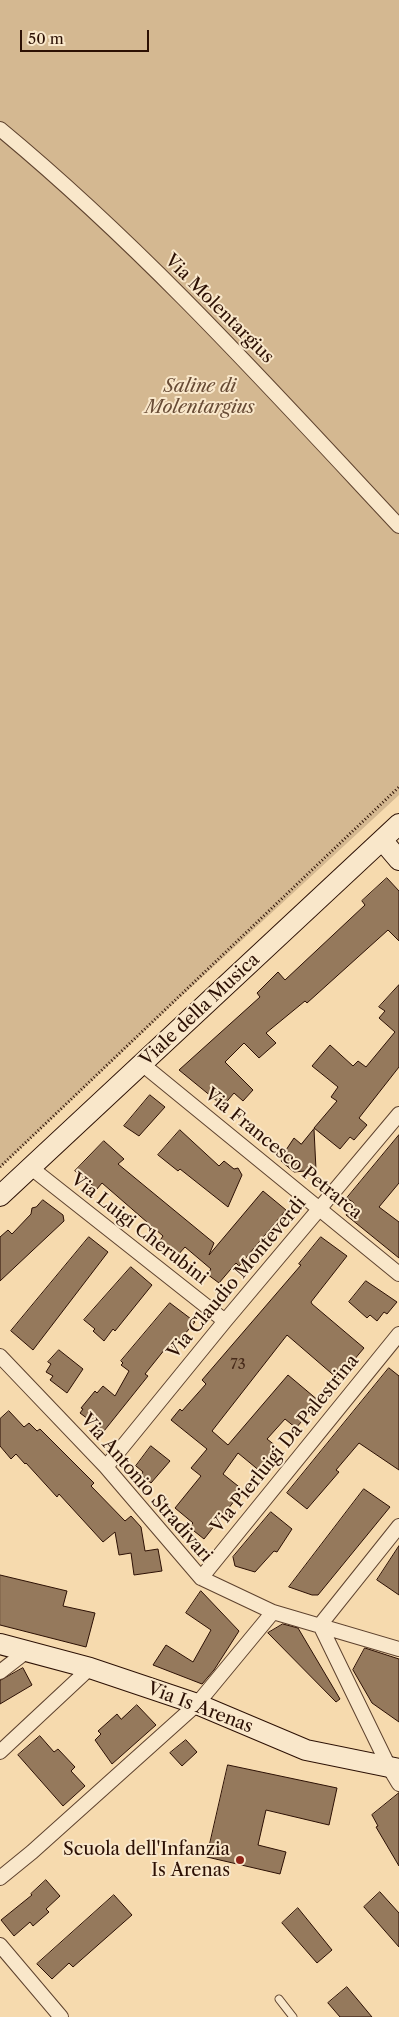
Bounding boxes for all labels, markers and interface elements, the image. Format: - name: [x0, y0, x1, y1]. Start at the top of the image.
- scale bar: [22, 20, 151, 52]
- text: 50 m: [28, 29, 64, 48]
- street label: Via Molentargius: [160, 250, 278, 368]
- park label: Saline di Molentargius: [145, 376, 255, 418]
- street label: Viale della Musica: [136, 949, 264, 1071]
- street label: Via Francesco Petrarca: [200, 1084, 366, 1224]
- street label: Via Luigi Cherubini: [66, 1169, 212, 1289]
- street label: Via Claudio Monteverdi: [163, 1193, 311, 1363]
- street label: Via Pierluigi Da Palestrina: [206, 1351, 364, 1537]
- house number: 73: [230, 1356, 246, 1374]
- street label: Via Antonio Stradivari: [76, 1409, 216, 1567]
- street label: Via Is Arenas: [144, 1678, 256, 1738]
- place label: Scuola dell'Infanzia Is Arenas: [63, 1839, 230, 1882]
- marker: Scuola dell'Infanzia Is Arenas: [234, 1854, 246, 1866]

